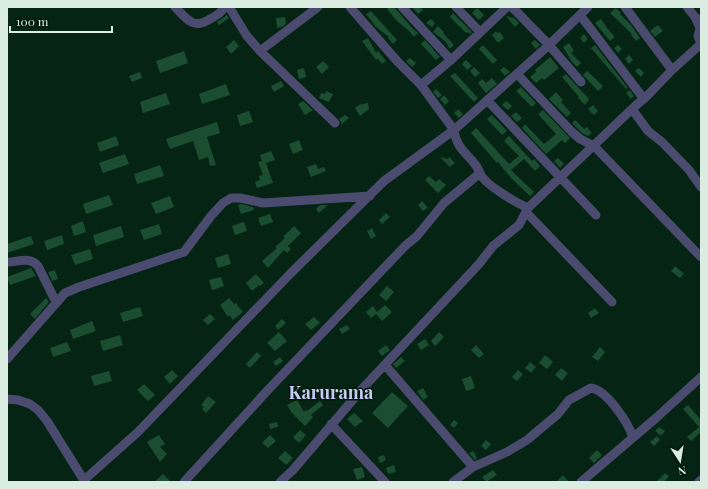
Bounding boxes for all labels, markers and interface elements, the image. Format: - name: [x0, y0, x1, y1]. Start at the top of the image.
- scale bar: [10, 8, 112, 34]
- text: 100 m: [16, 13, 49, 29]
- district label: Karurama: [289, 380, 374, 404]
- north arrow: [660, 441, 700, 481]
- text: N: [677, 463, 688, 479]

